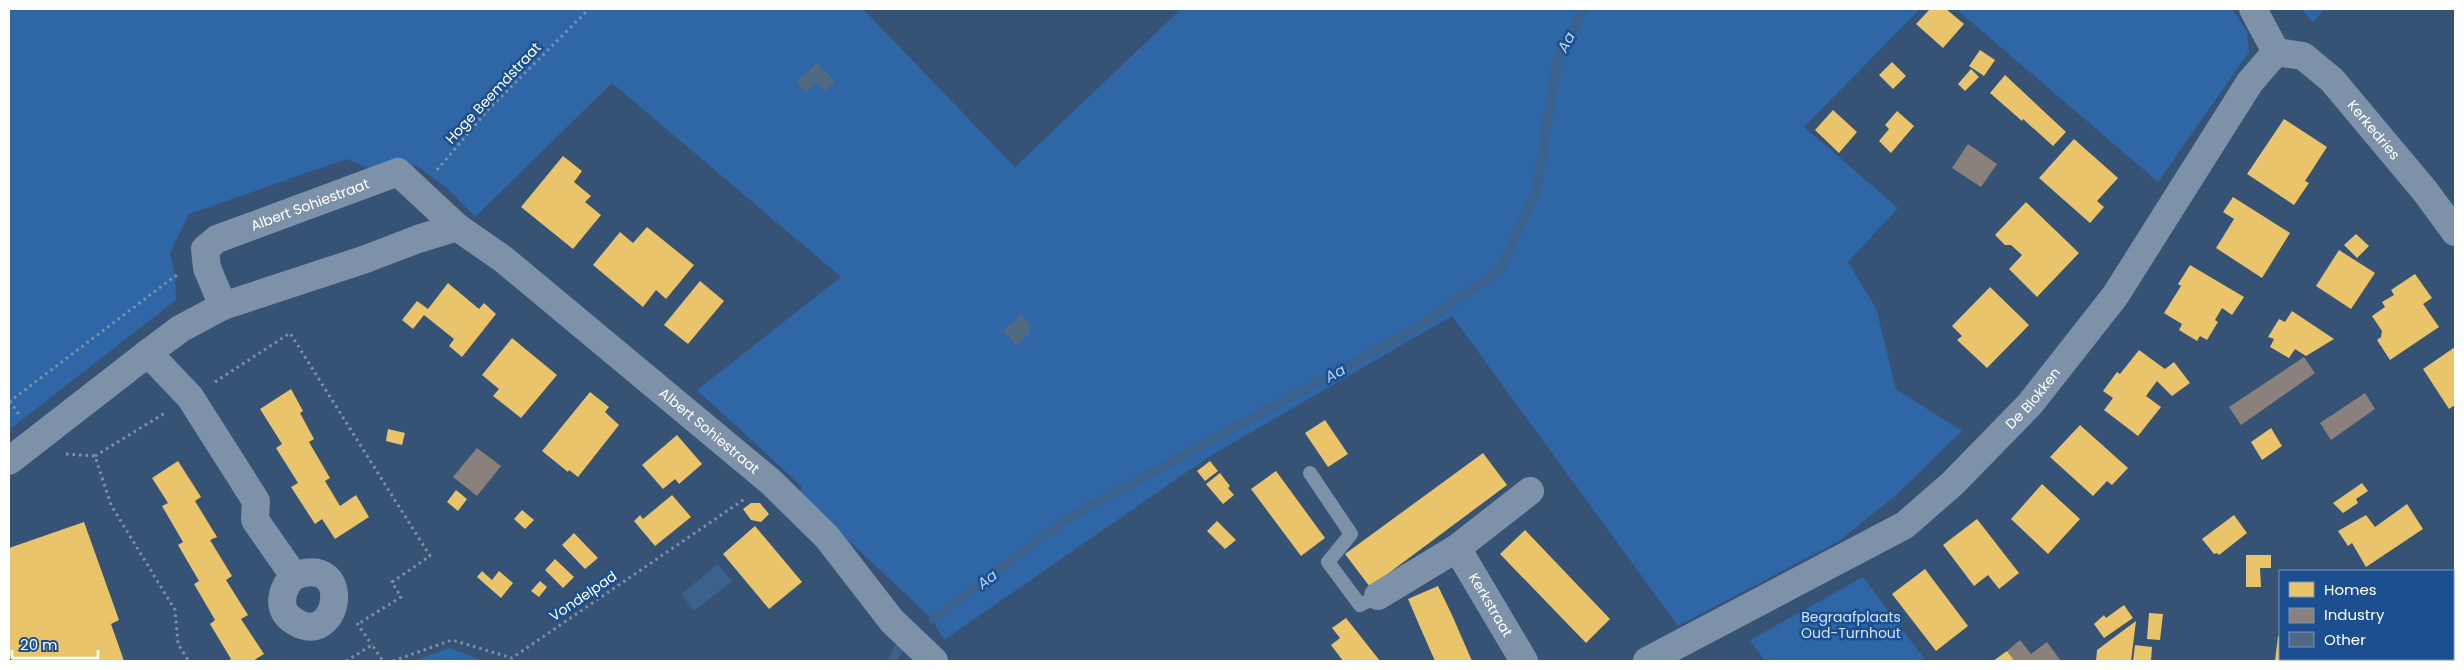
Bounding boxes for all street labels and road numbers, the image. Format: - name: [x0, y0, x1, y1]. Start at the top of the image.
- street label: Hoge Beemdstraat: [441, 38, 545, 148]
- street label: Kerkedries: [2343, 96, 2405, 164]
- street label: Albert Sohiestraat: [248, 174, 372, 236]
- street label: De Blokken: [2001, 363, 2065, 434]
- street label: Albert Sohiestraat: [655, 383, 764, 478]
- street label: Vondelpad: [545, 566, 621, 626]
- street label: Kerkstraat: [1464, 569, 1517, 641]

